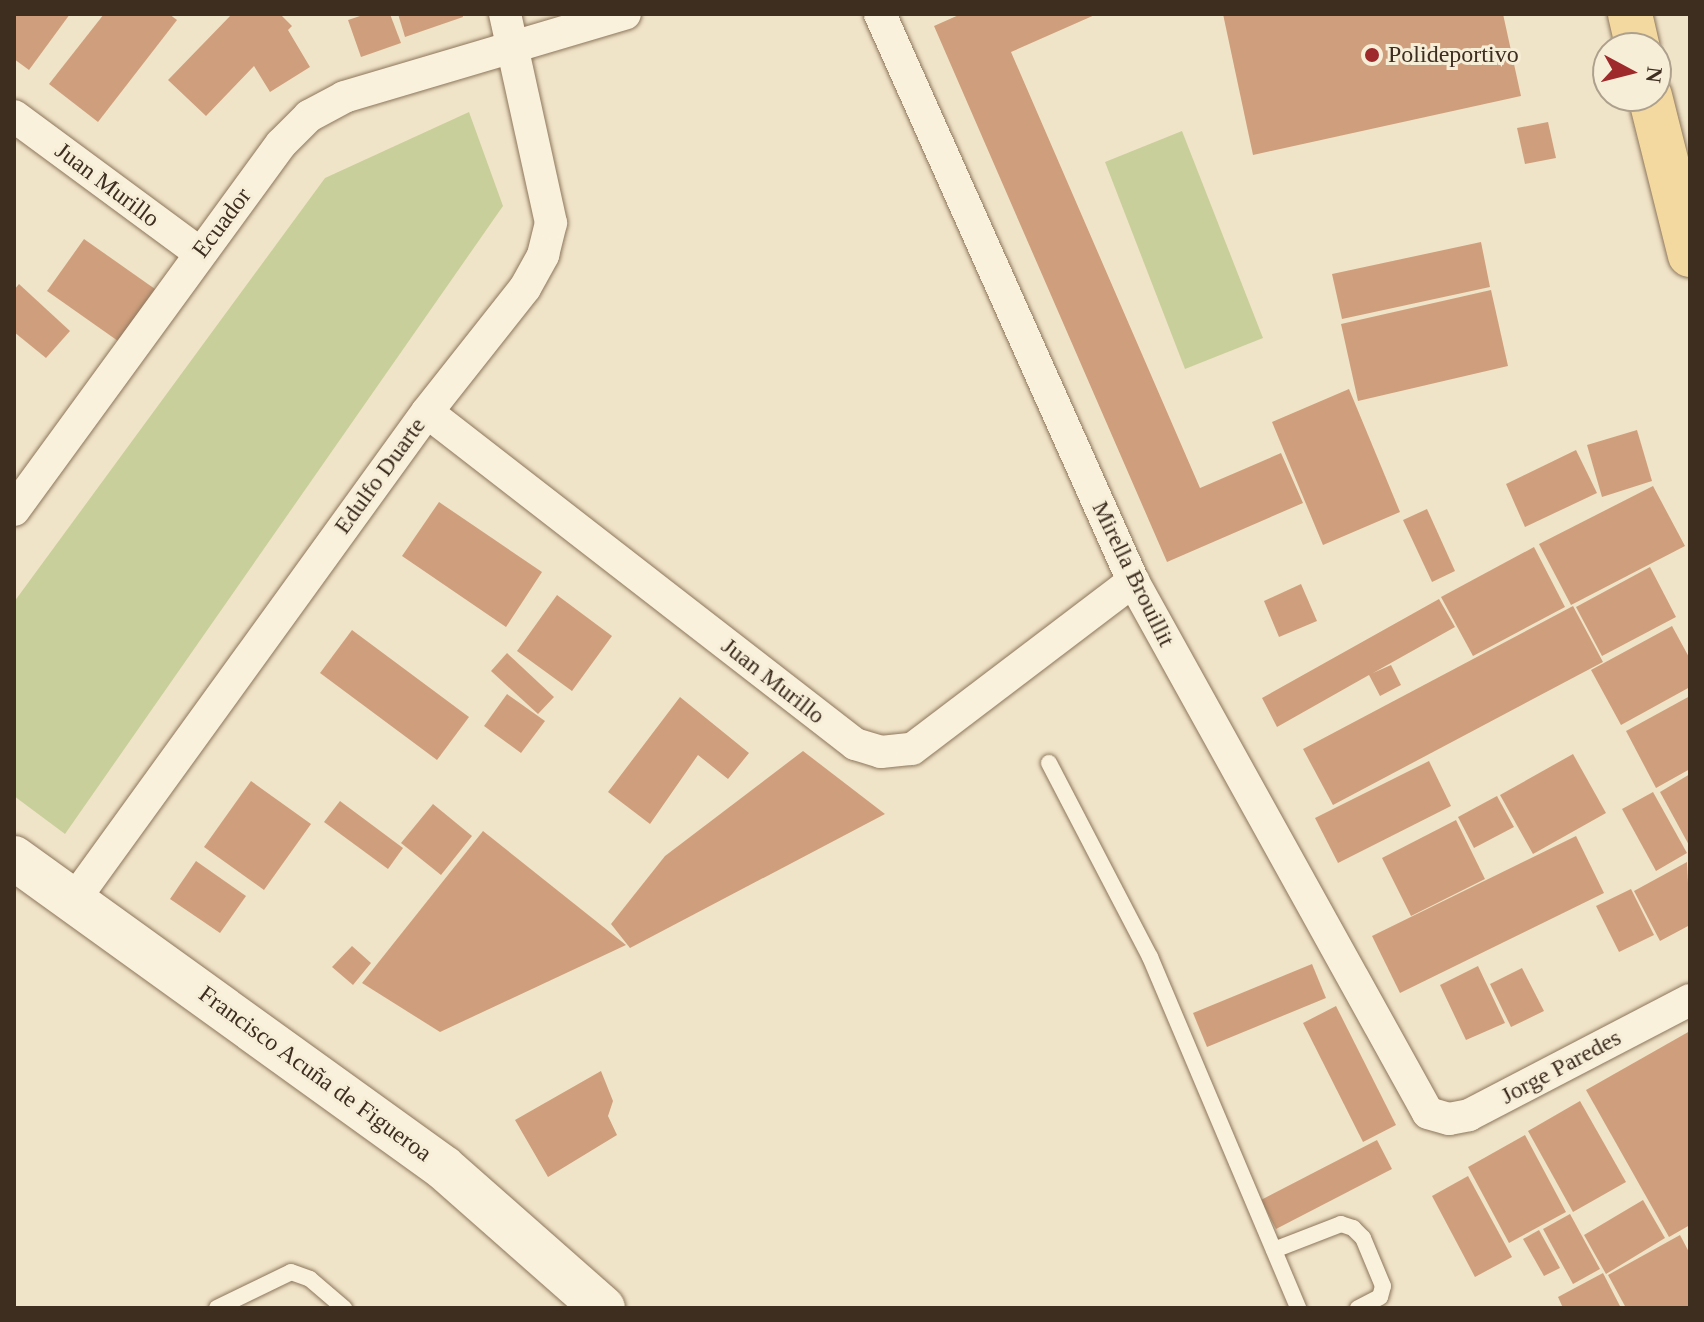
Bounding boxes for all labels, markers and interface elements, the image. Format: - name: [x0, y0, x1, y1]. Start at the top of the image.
- north arrow: [1592, 32, 1672, 112]
- place label: Polideportivo: [1388, 41, 1519, 69]
- marker: Polideportivo: [1363, 46, 1381, 64]
- text: N: [1641, 65, 1668, 84]
- street label: Juan Murillo: [49, 136, 165, 234]
- street label: Ecuador: [186, 182, 258, 264]
- street label: Edulfo Duarte: [328, 412, 432, 540]
- street label: Mirella Brouillit: [1085, 497, 1181, 651]
- street label: Juan Murillo: [716, 632, 830, 730]
- street label: Francisco Acuña de Figueroa: [193, 979, 437, 1169]
- street label: Jorge Paredes: [1496, 1023, 1626, 1111]

